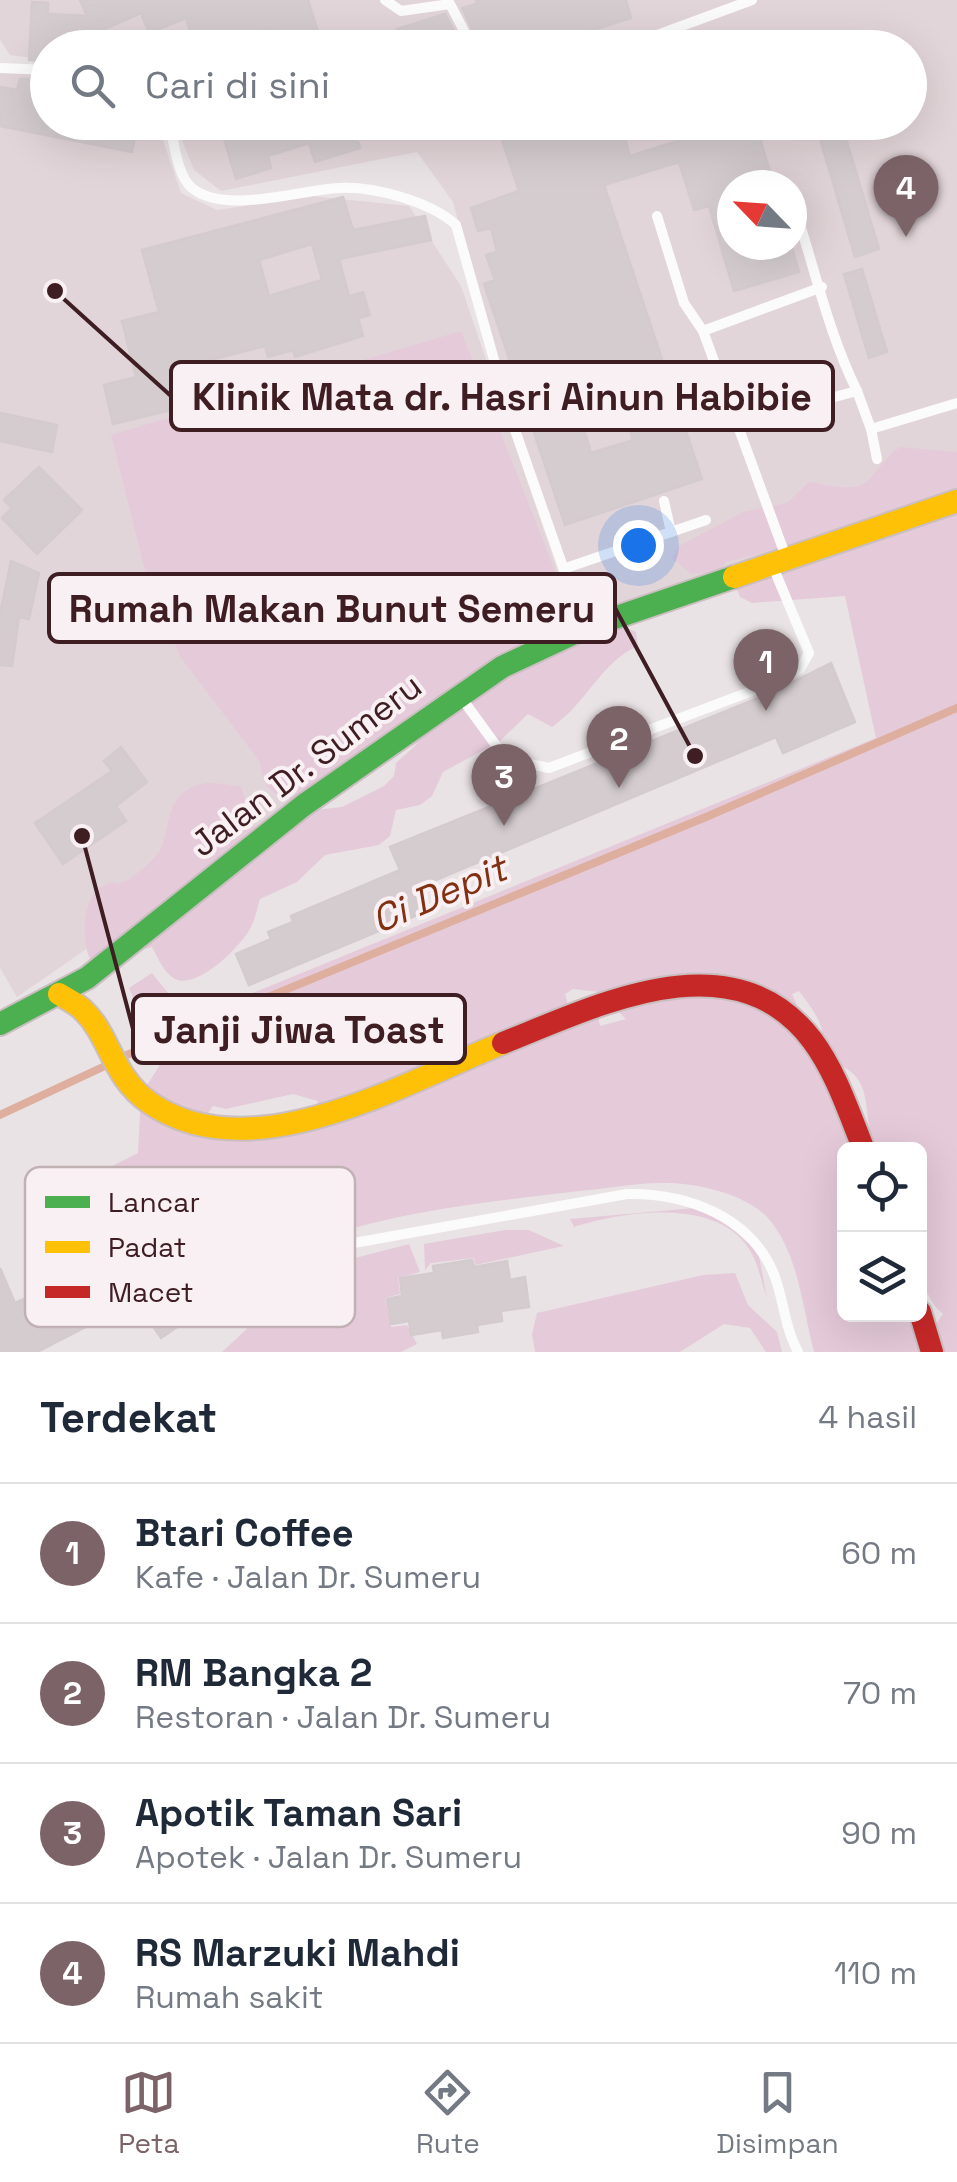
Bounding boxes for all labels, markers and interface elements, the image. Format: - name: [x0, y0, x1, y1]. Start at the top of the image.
- search box: [30, 30, 927, 140]
- icon: search: [65, 58, 120, 113]
- text: Cari di sini: [145, 61, 330, 109]
- pin: 4: [874, 154, 938, 237]
- north arrow: [717, 170, 807, 260]
- callout: Klinik Mata dr. Hasri Ainun Habibie: [171, 362, 833, 430]
- text: Klinik Mata dr. Hasri Ainun Habibie: [192, 373, 812, 421]
- your location: [613, 520, 664, 571]
- callout: Rumah Makan Bunut Semeru: [49, 574, 615, 642]
- text: Rumah Makan Bunut Semeru: [69, 585, 595, 633]
- pin: 1: [734, 628, 798, 711]
- street label: Jalan Dr. Sumeru: [182, 664, 430, 866]
- pin: 2: [586, 706, 652, 788]
- pin: 3: [472, 744, 536, 826]
- water label: Ci Depit: [364, 843, 517, 944]
- callout: Janji Jiwa Toast: [133, 995, 465, 1063]
- text: Janji Jiwa Toast: [153, 1006, 445, 1054]
- map controls: [837, 1142, 927, 1322]
- button: locate: [837, 1142, 927, 1232]
- legend: [25, 1167, 355, 1327]
- text: Lancar: [108, 1184, 200, 1220]
- text: Padat: [108, 1229, 186, 1265]
- button: layers: [837, 1232, 927, 1322]
- text: Macet: [108, 1274, 194, 1310]
- text: Terdekat: [40, 1391, 217, 1444]
- text: 4 hasil: [818, 1397, 917, 1437]
- text: Btari Coffee: [135, 1509, 354, 1557]
- text: 1: [65, 1533, 80, 1573]
- text: 60 m: [841, 1533, 917, 1573]
- text: Kafe · Jalan Dr. Sumeru: [135, 1557, 481, 1597]
- text: RM Bangka 2: [135, 1649, 372, 1697]
- text: 2: [63, 1673, 82, 1713]
- text: 70 m: [843, 1673, 917, 1713]
- text: Restoran · Jalan Dr. Sumeru: [135, 1697, 551, 1737]
- text: Apotik Taman Sari: [135, 1789, 462, 1837]
- text: 3: [63, 1813, 82, 1853]
- text: 90 m: [841, 1813, 917, 1853]
- text: Apotek · Jalan Dr. Sumeru: [135, 1837, 522, 1877]
- text: RS Marzuki Mahdi: [135, 1929, 460, 1977]
- text: 4: [62, 1953, 83, 1993]
- text: 110 m: [834, 1953, 917, 1993]
- text: Rumah sakit: [135, 1977, 323, 2017]
- tab: Peta: [118, 2065, 180, 2161]
- tab: Rute: [416, 2065, 480, 2161]
- tab: Disimpan: [716, 2065, 839, 2161]

